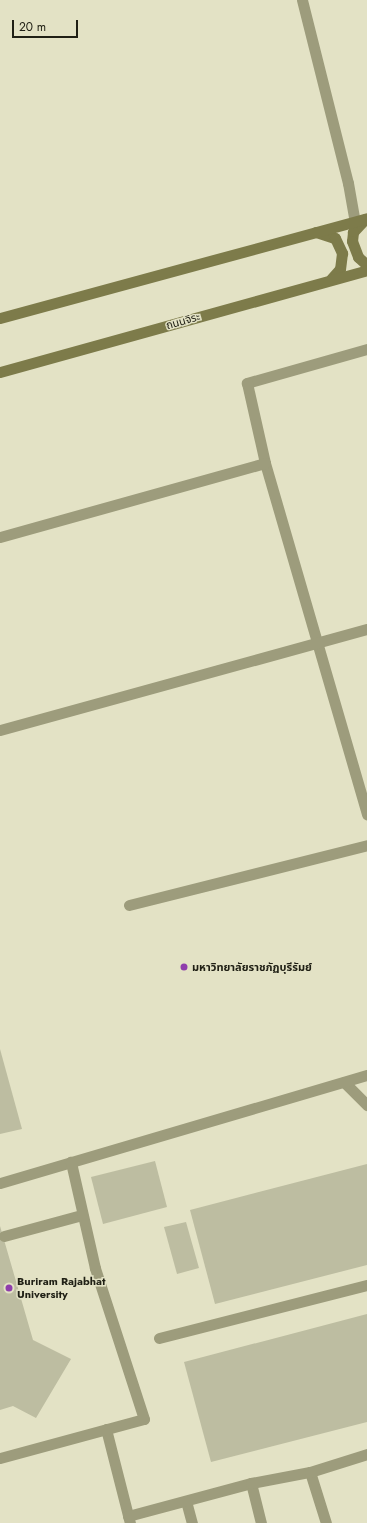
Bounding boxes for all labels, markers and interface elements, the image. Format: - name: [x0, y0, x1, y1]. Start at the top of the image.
- scale bar: [14, 12, 80, 38]
- text: 20 m: [19, 18, 46, 36]
- street label: ถนนจิระ: [164, 310, 202, 332]
- place label: มหาวิทยาลัยราชภัฏบุรีรัมย์: [192, 960, 312, 974]
- marker: มหาวิทยาลัยราชภัฏบุรีรัมย์: [179, 962, 189, 972]
- place label: Buriram Rajabhat University: [17, 1275, 105, 1301]
- marker: Buriram Rajabhat University: [4, 1283, 14, 1293]

